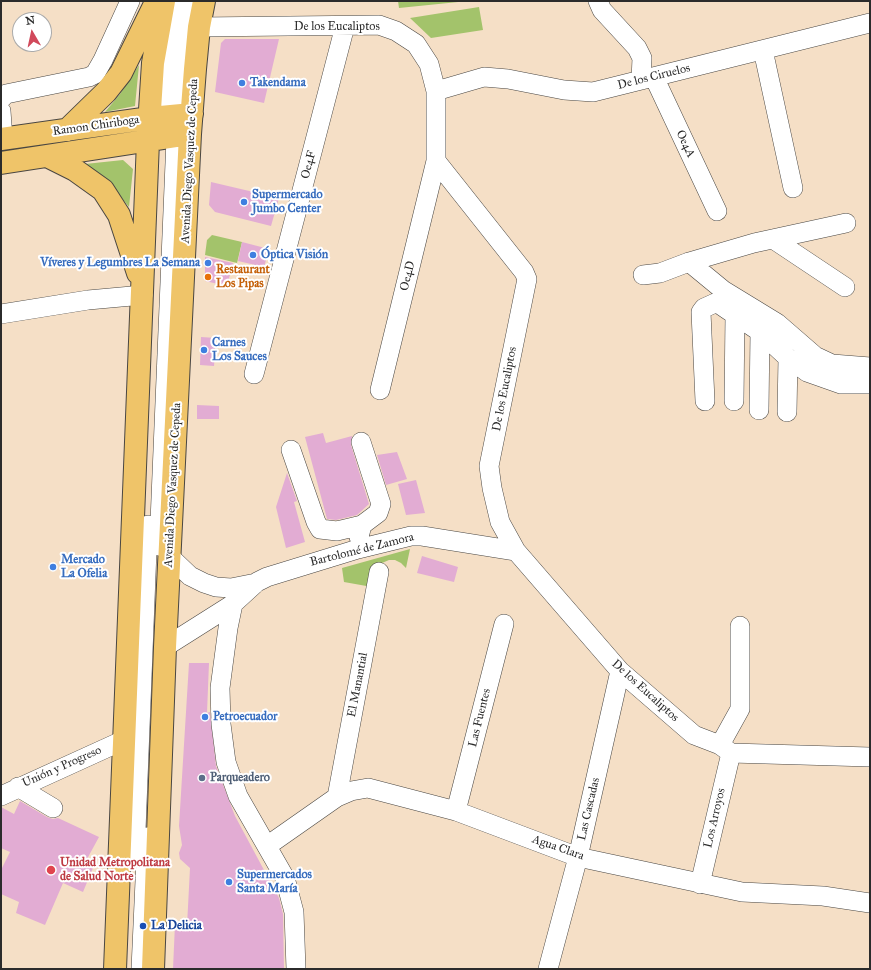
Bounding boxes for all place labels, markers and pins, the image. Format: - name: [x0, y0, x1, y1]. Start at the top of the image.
- place label: Takendama: [250, 76, 306, 90]
- marker: Takendama: [237, 78, 247, 88]
- place label: Supermercado Jumbo Center: [252, 188, 323, 216]
- marker: Supermercado Jumbo Center: [239, 197, 249, 207]
- place label: Óptica Visión: [261, 248, 328, 262]
- marker: Óptica Visión: [248, 250, 258, 260]
- place label: Víveres y Legumbres La Semana: [40, 256, 200, 270]
- marker: Víveres y Legumbres La Semana: [203, 258, 213, 268]
- place label: Restaurant Los Pipas: [216, 263, 270, 291]
- marker: Restaurant Los Pipas: [203, 272, 213, 282]
- place label: Carnes Los Sauces: [212, 336, 267, 364]
- marker: Carnes Los Sauces: [199, 345, 209, 355]
- place label: Mercado La Ofelia: [61, 553, 107, 581]
- marker: Mercado La Ofelia: [48, 562, 58, 572]
- place label: Petroecuador: [213, 710, 278, 724]
- marker: Petroecuador: [200, 712, 210, 722]
- place label: Parqueadero: [210, 771, 270, 785]
- marker: Parqueadero: [197, 773, 207, 783]
- place label: Unidad Metropolitana de Salud Norte: [60, 856, 170, 884]
- marker: Unidad Metropolitana de Salud Norte: [45, 864, 57, 876]
- place label: Supermercados Santa María: [237, 868, 312, 896]
- marker: Supermercados Santa María: [224, 877, 234, 887]
- place label: La Delicia: [151, 919, 202, 933]
- marker: La Delicia: [138, 921, 148, 931]

